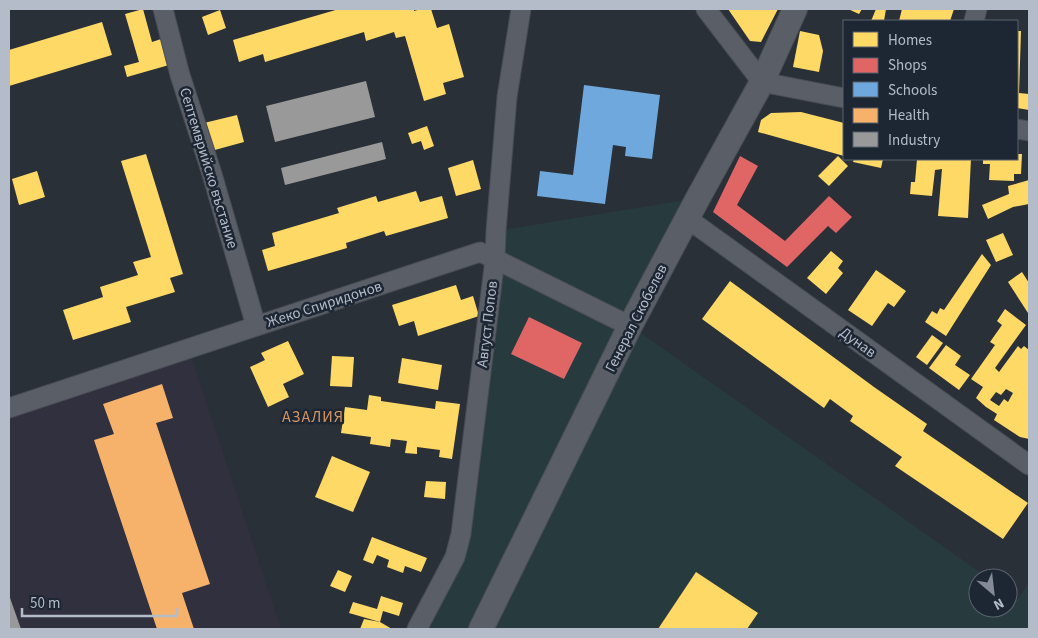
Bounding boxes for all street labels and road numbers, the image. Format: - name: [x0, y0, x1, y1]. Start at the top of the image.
- street label: Септемврийско въстание: [174, 85, 243, 251]
- street label: Генерал Скобелев: [600, 260, 673, 376]
- street label: Жеко Спиридонов: [264, 276, 385, 333]
- street label: Август Попов: [472, 279, 503, 369]
- street label: Дунав: [835, 322, 880, 363]

